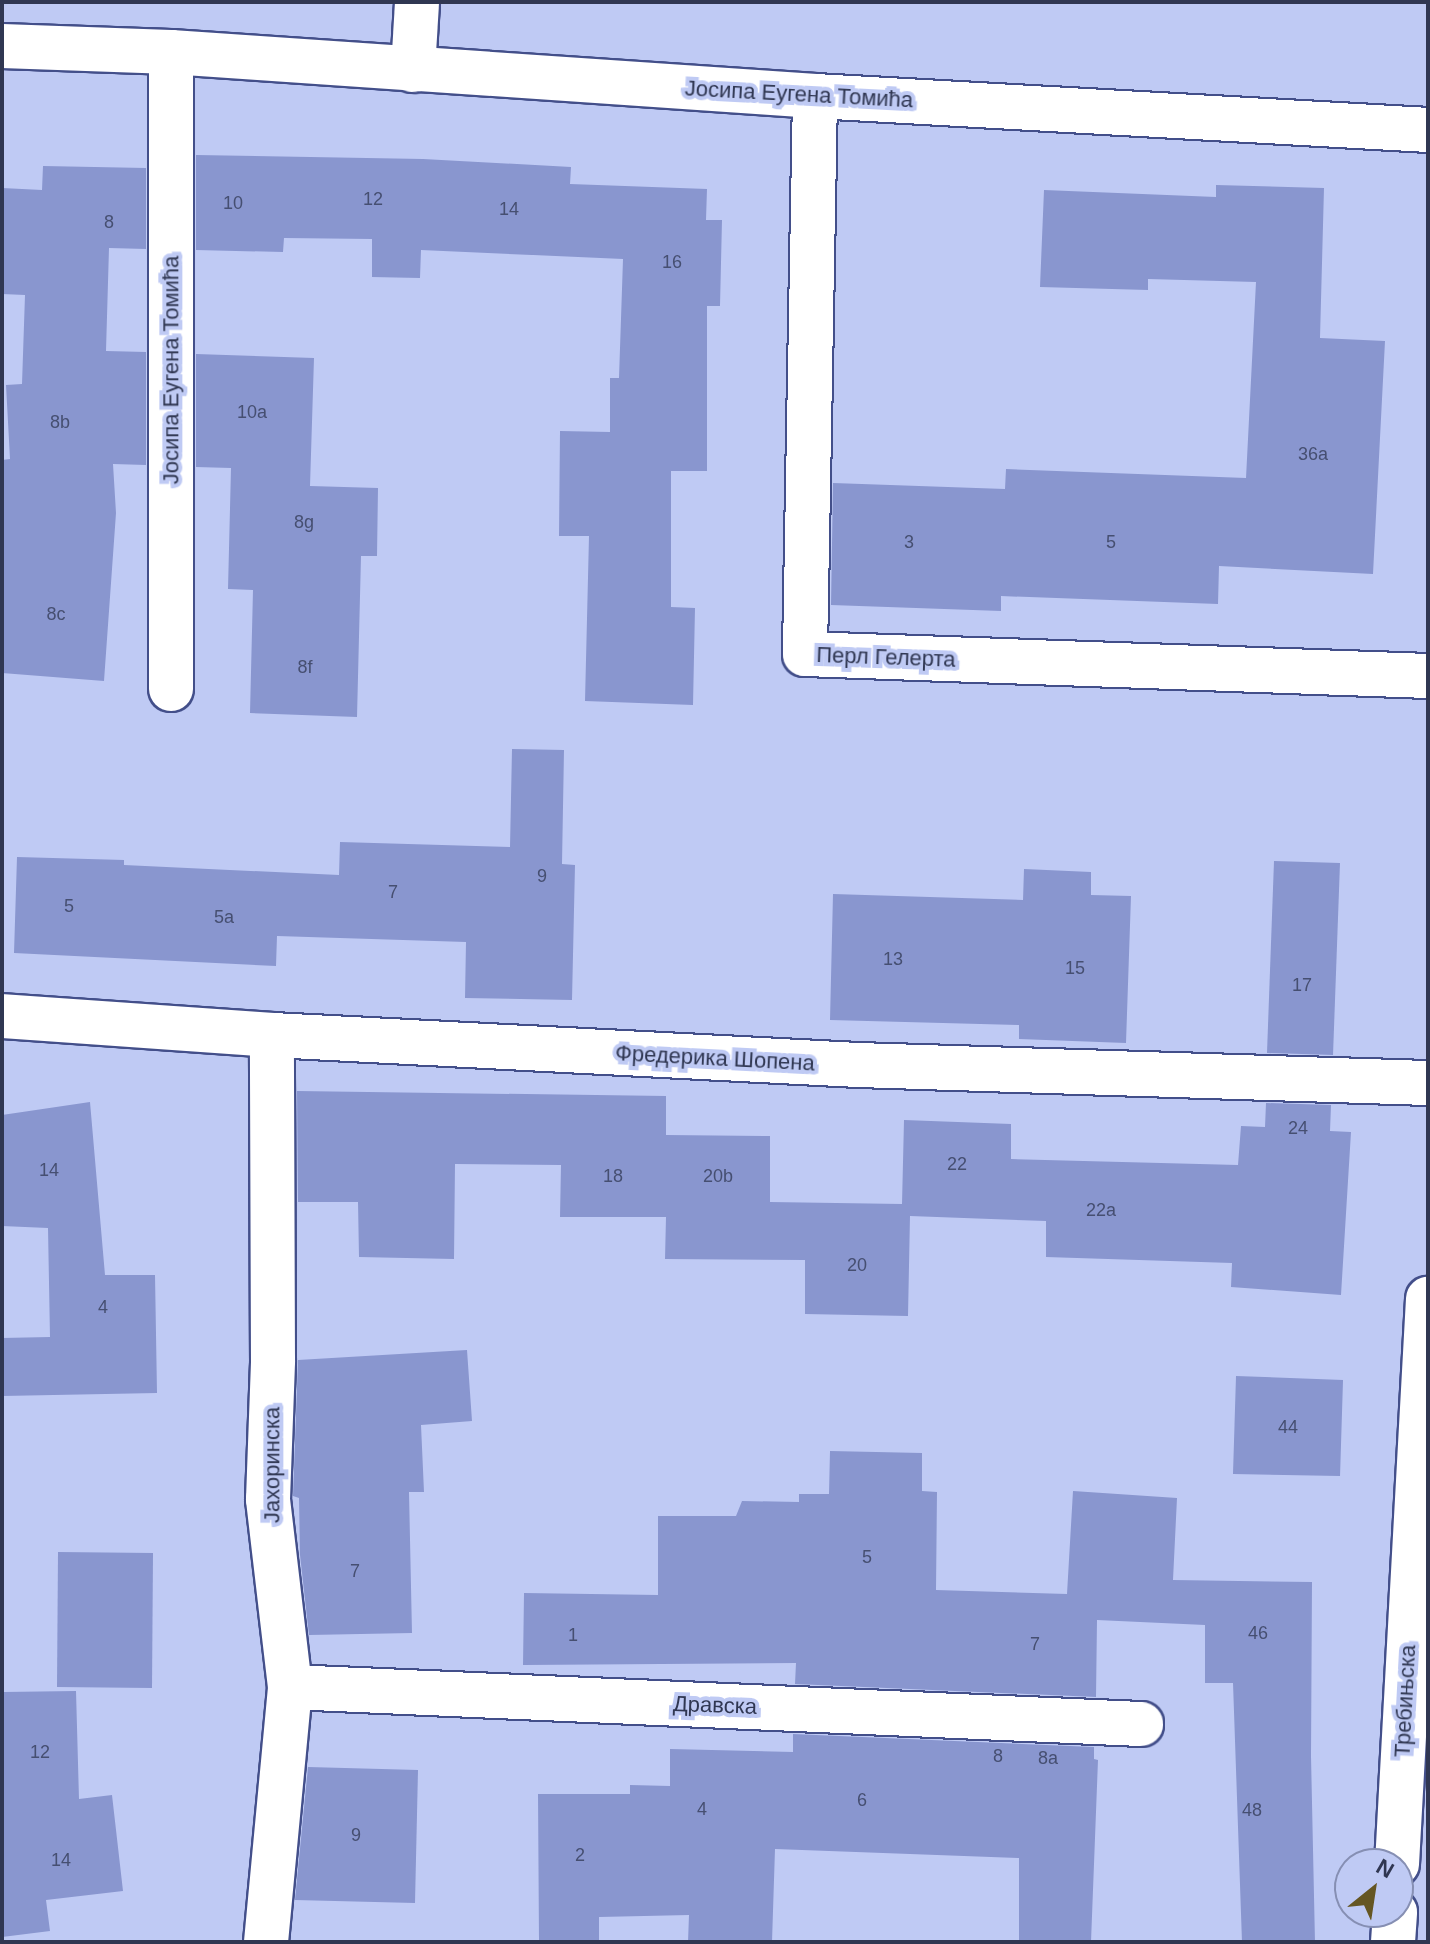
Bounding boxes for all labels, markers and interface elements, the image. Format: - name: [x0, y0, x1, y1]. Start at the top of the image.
- street label: Јосипа Еугена Томића: [684, 75, 914, 113]
- house number: 12: [363, 188, 383, 210]
- house number: 10: [223, 192, 243, 214]
- house number: 14: [499, 198, 519, 220]
- house number: 8: [104, 211, 114, 233]
- house number: 16: [662, 251, 682, 273]
- street label: Јосипа Еугена Томића: [158, 256, 184, 484]
- house number: 10a: [237, 401, 267, 423]
- house number: 8b: [50, 411, 70, 433]
- house number: 36a: [1298, 443, 1328, 465]
- house number: 8g: [294, 511, 314, 533]
- house number: 3: [904, 531, 914, 553]
- house number: 5: [1106, 531, 1116, 553]
- house number: 8c: [46, 603, 66, 625]
- street label: Перл Гелерта: [816, 641, 956, 673]
- house number: 8f: [297, 656, 313, 678]
- house number: 9: [537, 865, 547, 887]
- house number: 7: [388, 881, 398, 903]
- house number: 5: [64, 895, 74, 917]
- house number: 5a: [214, 906, 234, 928]
- house number: 13: [883, 948, 903, 970]
- house number: 15: [1065, 957, 1085, 979]
- house number: 17: [1292, 974, 1312, 996]
- street label: Фредерика Шопена: [615, 1040, 815, 1076]
- house number: 24: [1288, 1117, 1308, 1139]
- house number: 22: [947, 1153, 967, 1175]
- house number: 14: [39, 1159, 59, 1181]
- house number: 18: [603, 1165, 623, 1187]
- house number: 20b: [703, 1165, 733, 1187]
- house number: 22a: [1086, 1199, 1116, 1221]
- house number: 20: [847, 1254, 867, 1276]
- house number: 4: [98, 1296, 108, 1318]
- street label: Јахоринска: [259, 1407, 285, 1523]
- house number: 44: [1278, 1416, 1298, 1438]
- house number: 5: [862, 1546, 872, 1568]
- house number: 7: [350, 1560, 360, 1582]
- house number: 46: [1248, 1622, 1268, 1644]
- house number: 1: [568, 1624, 578, 1646]
- house number: 7: [1030, 1633, 1040, 1655]
- street label: Требињска: [1389, 1644, 1421, 1758]
- street label: Дравска: [672, 1690, 758, 1720]
- house number: 12: [30, 1741, 50, 1763]
- house number: 8: [993, 1745, 1003, 1767]
- house number: 8a: [1038, 1747, 1058, 1769]
- house number: 6: [857, 1789, 867, 1811]
- house number: 4: [697, 1798, 707, 1820]
- house number: 48: [1242, 1799, 1262, 1821]
- house number: 9: [351, 1824, 361, 1846]
- house number: 2: [575, 1844, 585, 1866]
- north arrow: [1334, 1848, 1414, 1928]
- house number: 14: [51, 1849, 71, 1871]
- text: N: [1372, 1854, 1398, 1883]

